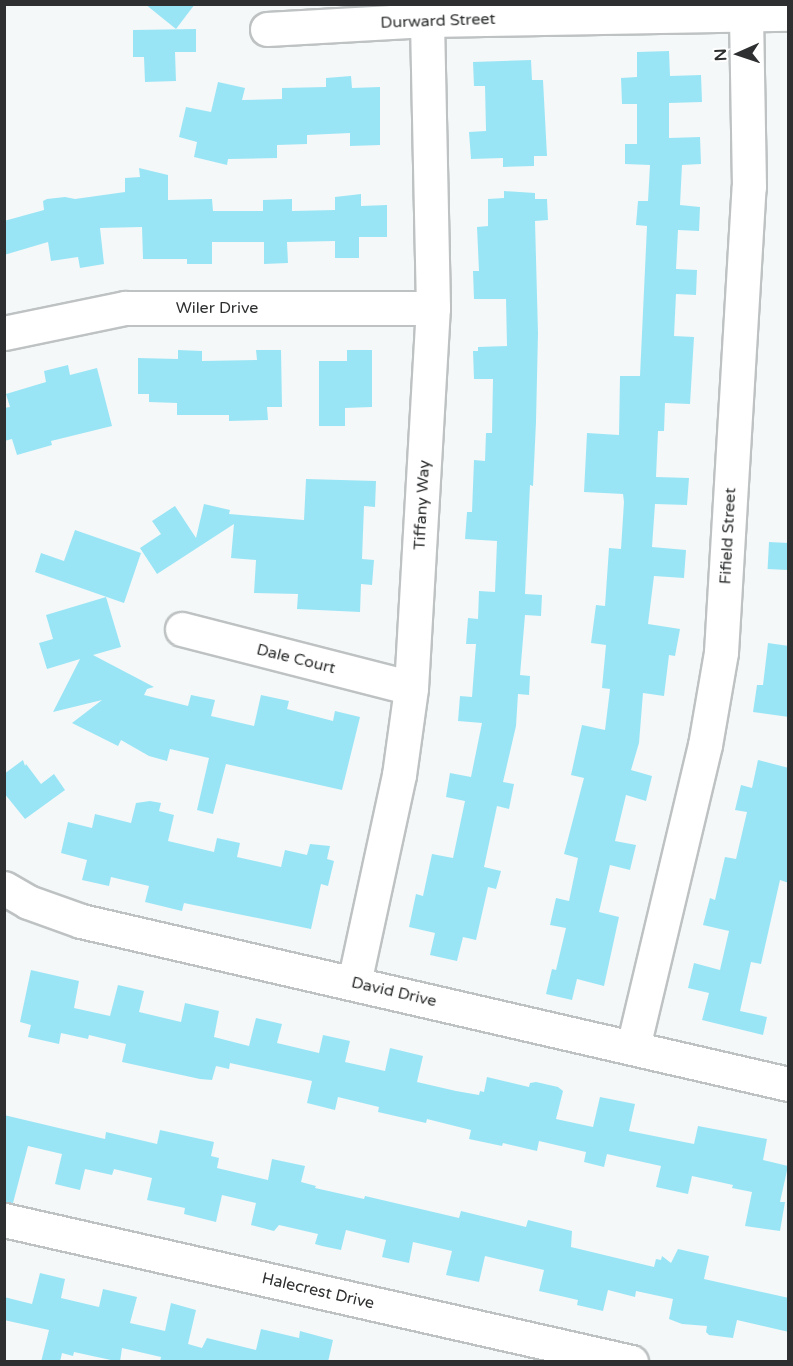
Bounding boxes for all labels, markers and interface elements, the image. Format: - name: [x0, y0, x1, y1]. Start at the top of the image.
- street label: Durward Street: [380, 9, 496, 33]
- north arrow: [709, 24, 769, 84]
- text: N: [711, 48, 731, 62]
- street label: Wiler Drive: [176, 298, 258, 318]
- street label: Tiffany Way: [410, 460, 434, 550]
- street label: Fifield Street: [716, 487, 740, 585]
- street label: Dale Court: [255, 640, 337, 678]
- street label: David Drive: [350, 973, 438, 1011]
- street label: Halecrest Drive: [260, 1269, 376, 1313]

